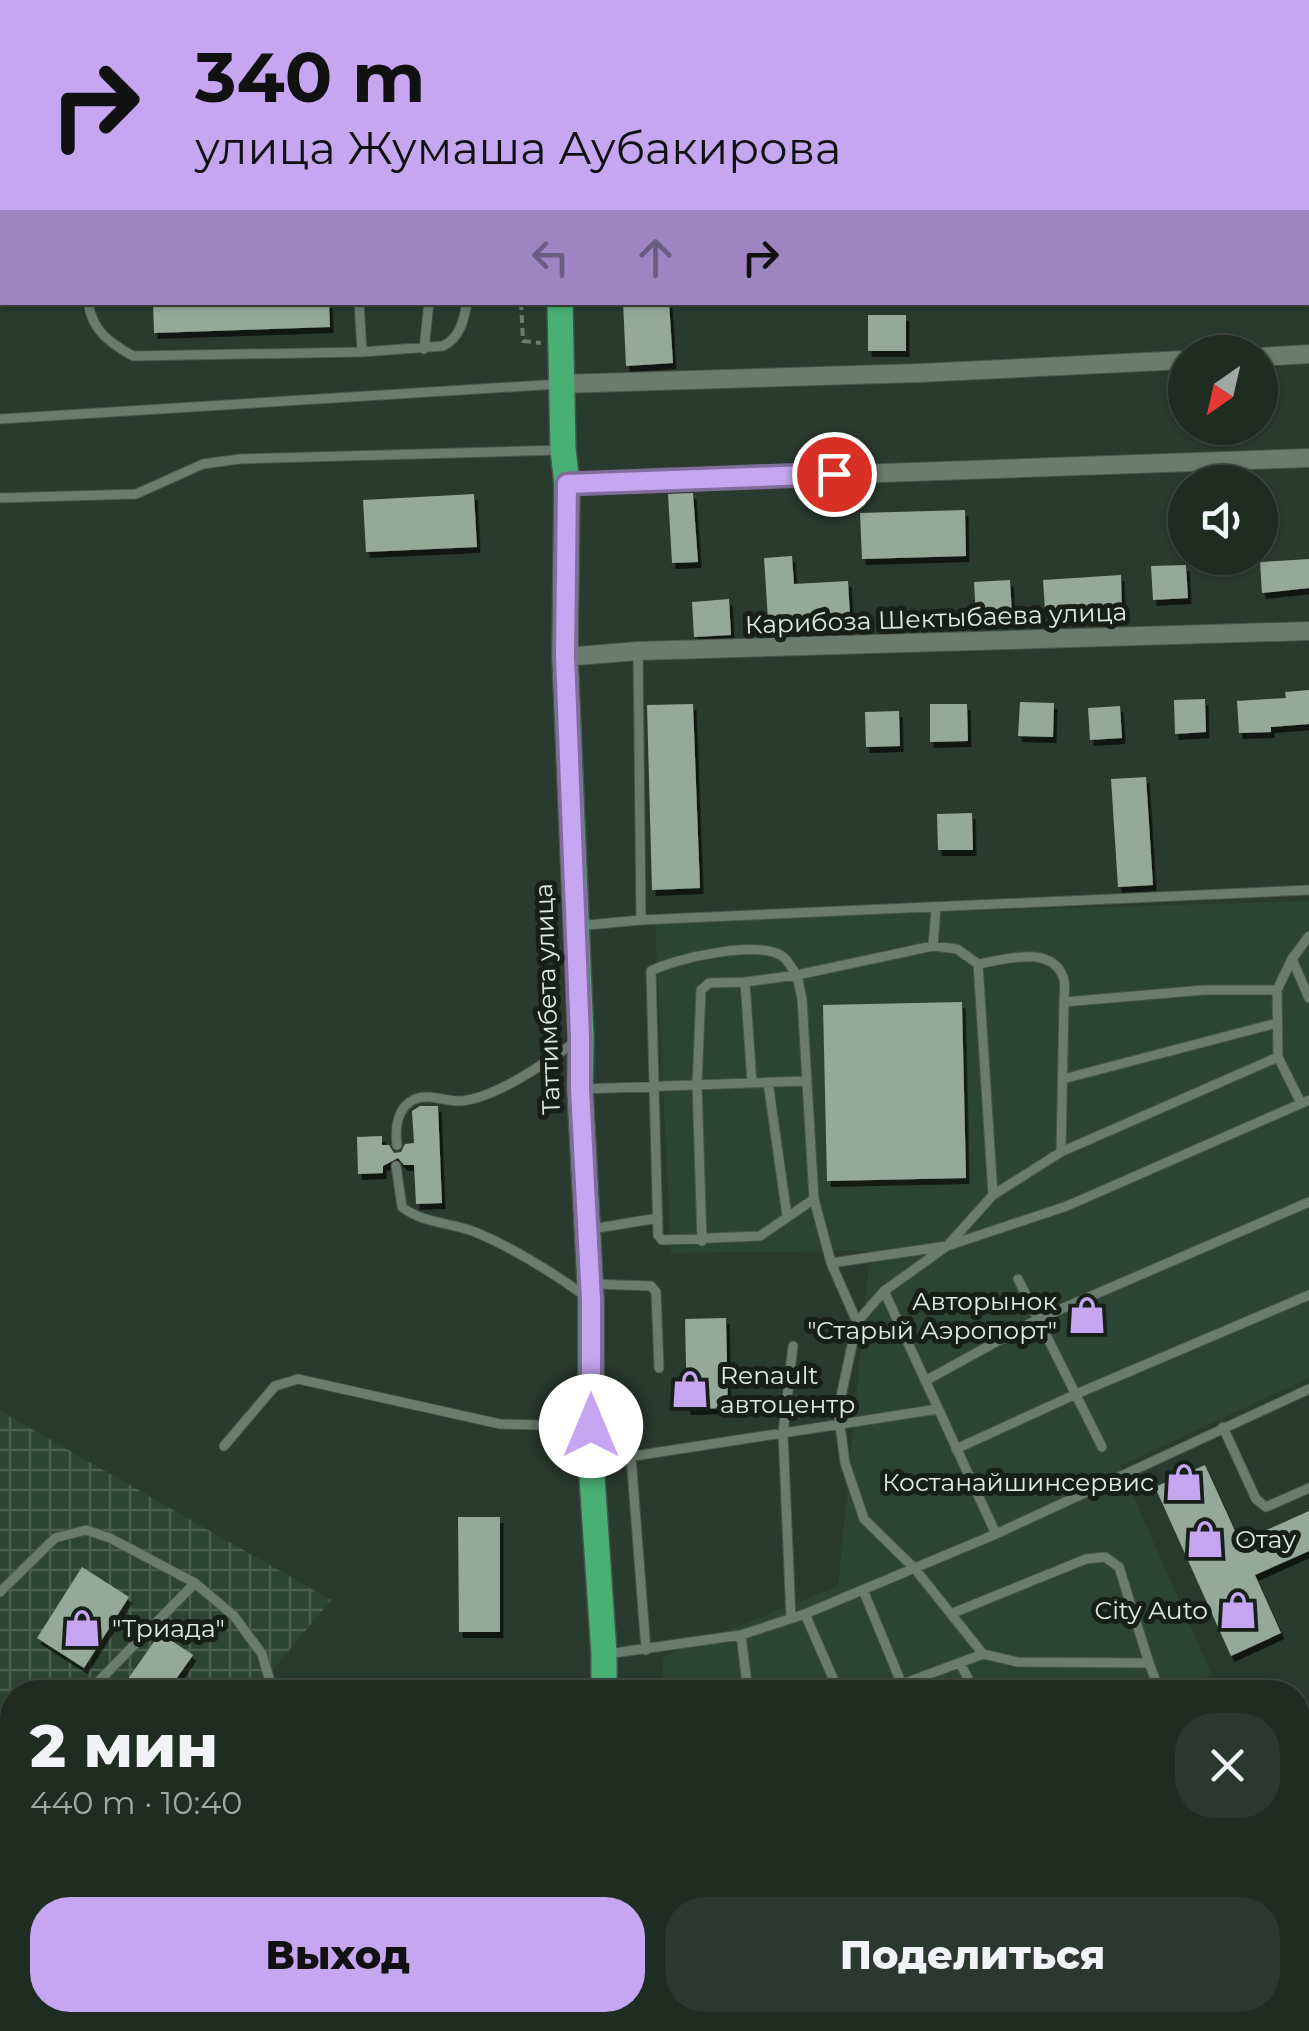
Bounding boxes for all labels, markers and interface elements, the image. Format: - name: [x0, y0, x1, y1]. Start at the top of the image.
- text: 340 m: [195, 34, 425, 120]
- icon: right: [30, 40, 160, 170]
- text: улица Жумаша Аубакирова: [195, 120, 841, 175]
- icon: left: [523, 230, 578, 285]
- icon: ahead: [628, 230, 683, 285]
- icon: right: [733, 230, 788, 285]
- north arrow: [1168, 335, 1278, 445]
- map controls: [1168, 335, 1278, 575]
- pin: [792, 432, 877, 517]
- icon: arrive: [807, 447, 862, 502]
- button: sound: [1168, 465, 1278, 575]
- street label: Карибоза Шектыбаева улица: [744, 596, 1128, 640]
- street label: Таттимбета улица: [528, 883, 566, 1115]
- place label: Авторынок "Старый Аэропорт": [807, 1286, 1057, 1345]
- shop icon: Авторынок "Старый Аэропорт": [1066, 1294, 1108, 1336]
- place label: Renault автоцентр: [720, 1360, 855, 1419]
- shop icon: Renault автоцентр: [669, 1368, 711, 1410]
- position arrow: [539, 1374, 643, 1478]
- shop icon: Костанайшинсервис: [1163, 1461, 1205, 1503]
- place label: Костанайшинсервис: [882, 1467, 1154, 1497]
- shop icon: Отау: [1184, 1518, 1226, 1560]
- place label: Отау: [1235, 1524, 1296, 1554]
- shop icon: City Auto: [1217, 1589, 1259, 1631]
- place label: City Auto: [1095, 1595, 1208, 1625]
- shop icon: "Триада": [61, 1607, 103, 1649]
- place label: "Триада": [112, 1613, 225, 1643]
- text: 2 мин: [30, 1709, 218, 1782]
- button: close: [1175, 1713, 1280, 1818]
- text: 440 m · 10:40: [30, 1783, 243, 1822]
- button: Выход: [30, 1897, 645, 2012]
- button: Поделиться: [665, 1897, 1280, 2012]

